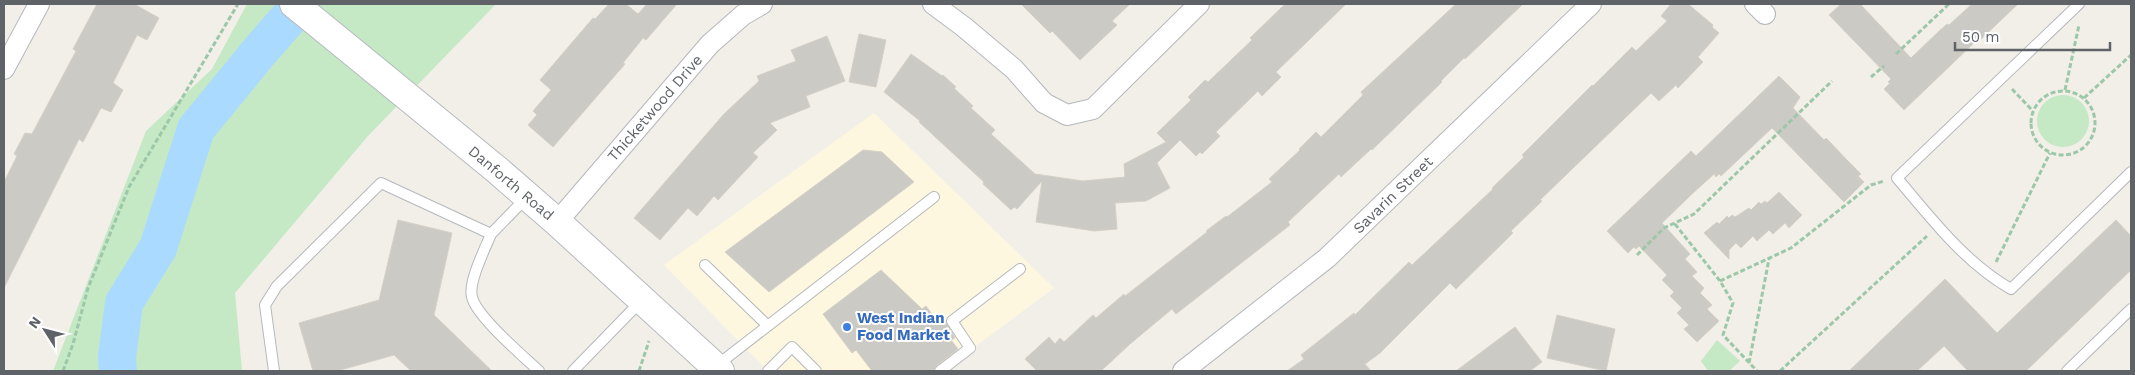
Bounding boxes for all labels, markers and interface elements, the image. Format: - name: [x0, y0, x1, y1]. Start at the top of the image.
- scale bar: [1955, 20, 2110, 52]
- text: 50 m: [1962, 28, 1999, 46]
- street label: Thicketwood Drive: [604, 51, 706, 165]
- street label: Danforth Road: [465, 142, 557, 224]
- street label: Savarin Street: [1350, 152, 1437, 237]
- north arrow: [20, 305, 70, 355]
- place label: West Indian Food Market: [857, 309, 950, 344]
- text: N: [25, 313, 44, 331]
- marker: West Indian Food Market: [841, 321, 853, 333]

